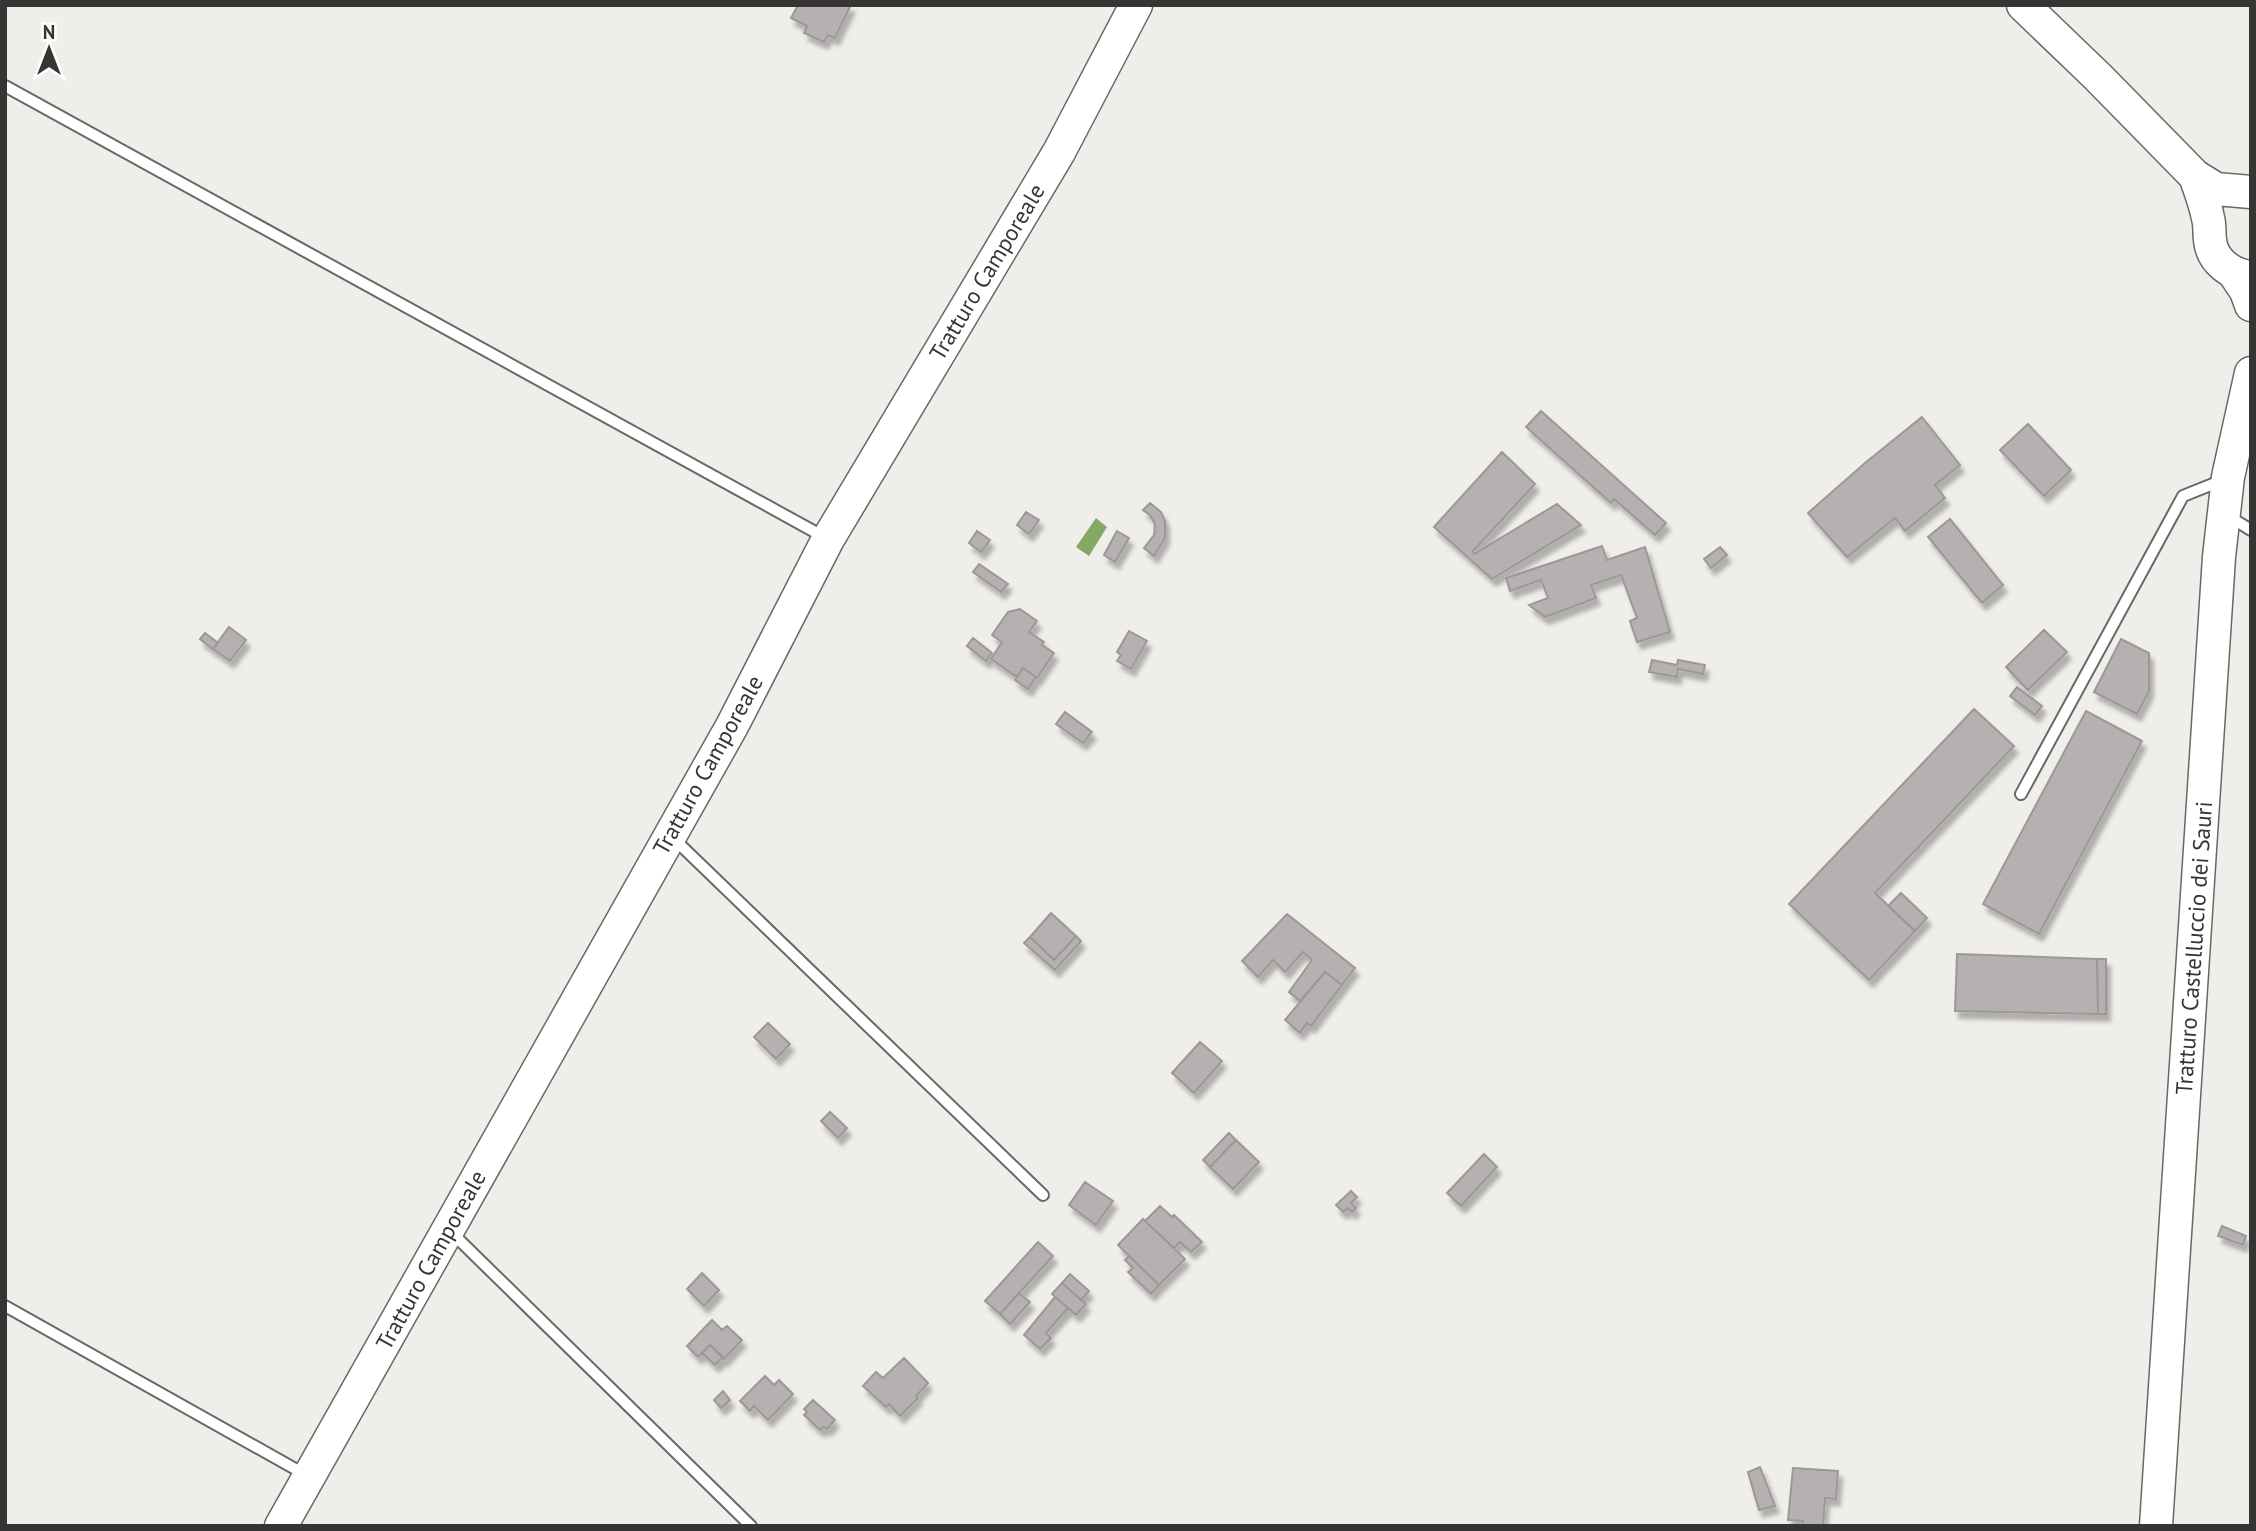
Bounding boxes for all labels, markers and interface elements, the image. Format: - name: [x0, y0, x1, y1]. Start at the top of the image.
- north arrow: [14, 14, 84, 84]
- text: N: [43, 20, 55, 44]
- street label: Tratturo Camporeale: [922, 178, 1051, 365]
- street label: Tratturo Camporeale: [646, 670, 769, 860]
- street label: Tratturo Castelluccio dei Sauri: [2169, 800, 2218, 1096]
- street label: Tratturo Camporeale: [369, 1165, 492, 1355]

